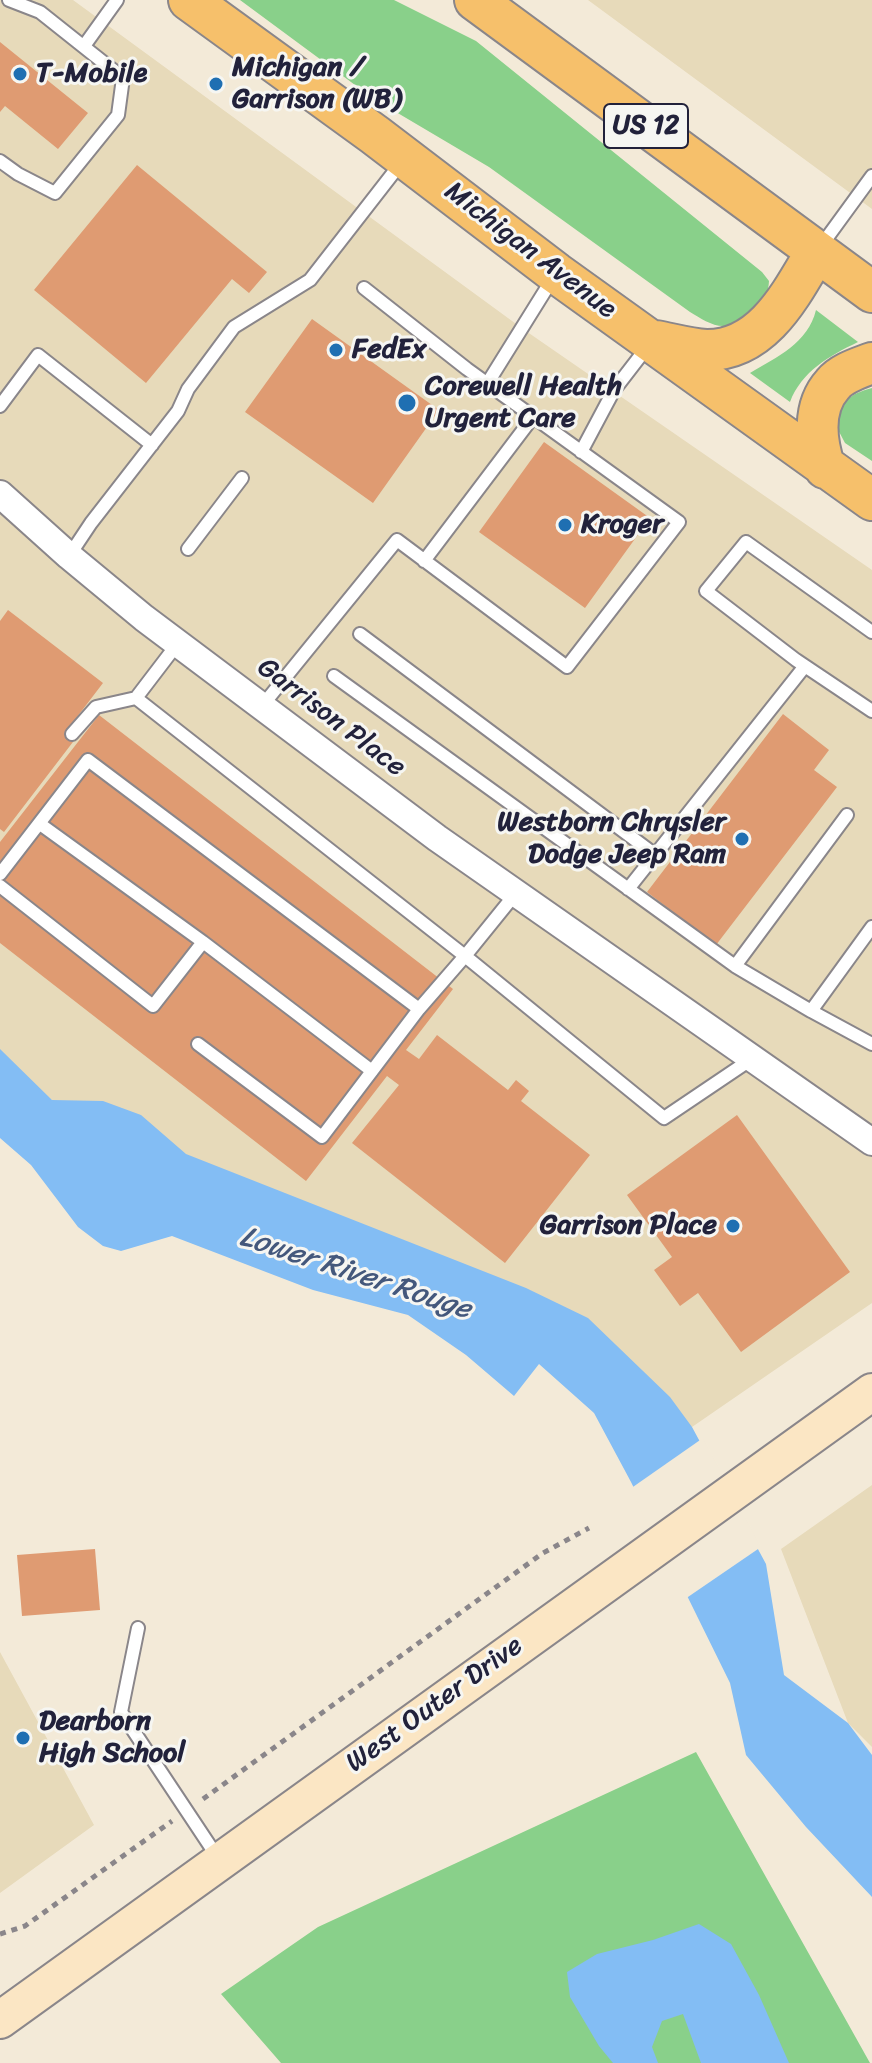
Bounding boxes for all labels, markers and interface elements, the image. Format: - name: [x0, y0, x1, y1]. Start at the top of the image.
- place label: Michigan / Garrison (WB): [232, 51, 401, 117]
- place label: T-Mobile: [36, 57, 147, 91]
- marker: T-Mobile: [11, 65, 29, 83]
- marker: Michigan / Garrison (WB): [207, 75, 225, 93]
- road number: US 12: [604, 104, 688, 148]
- street label: Michigan Avenue: [437, 175, 623, 327]
- place label: FedEx: [352, 333, 426, 367]
- marker: FedEx: [327, 341, 345, 359]
- place label: Corewell Health Urgent Care: [425, 370, 622, 436]
- marker: Corewell Health Urgent Care: [396, 392, 418, 414]
- place label: Kroger: [581, 508, 664, 542]
- marker: Kroger: [556, 516, 574, 534]
- street label: Garrison Place: [250, 651, 412, 785]
- place label: Westborn Chrysler Dodge Jeep Ram: [497, 806, 726, 872]
- marker: Westborn Chrysler Dodge Jeep Ram: [733, 830, 751, 848]
- place label: Garrison Place: [540, 1209, 717, 1243]
- marker: Garrison Place: [724, 1217, 742, 1235]
- water label: Lower River Rouge: [235, 1220, 475, 1328]
- street label: West Outer Drive: [340, 1630, 530, 1780]
- place label: Dearborn High School: [39, 1705, 185, 1771]
- marker: Dearborn High School: [14, 1729, 32, 1747]

